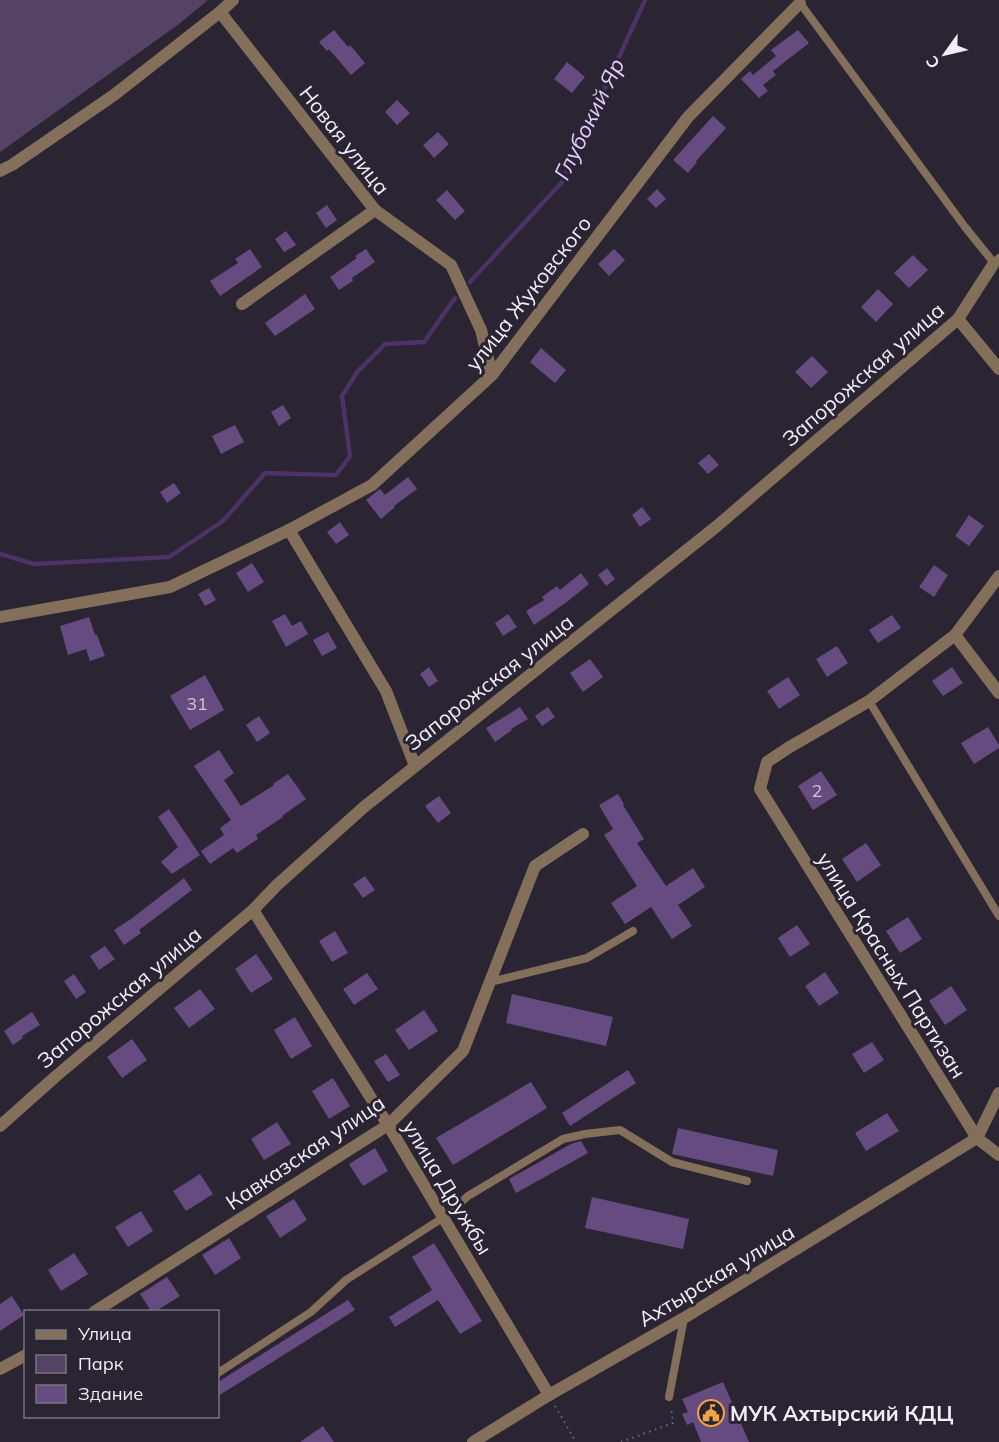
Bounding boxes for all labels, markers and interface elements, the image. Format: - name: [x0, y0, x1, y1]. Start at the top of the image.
- north arrow: [915, 24, 975, 84]
- text: С: [921, 52, 944, 73]
- water label: Глубокий Яр: [548, 54, 630, 184]
- street label: Новая улица: [294, 80, 396, 200]
- street label: улица Жуковского: [459, 210, 597, 376]
- street label: Запорожская улица: [777, 297, 949, 451]
- street label: Запорожская улица: [400, 608, 578, 756]
- house number: 31: [186, 692, 208, 715]
- house number: 2: [812, 779, 822, 802]
- street label: улица Красных Партизан: [812, 847, 972, 1083]
- street label: Запорожская улица: [32, 921, 206, 1073]
- street label: Кавказская улица: [221, 1089, 389, 1215]
- street label: улица Дружбы: [398, 1115, 498, 1259]
- street label: Ахтырская улица: [633, 1218, 799, 1332]
- legend: [24, 1310, 219, 1418]
- text: Улица: [77, 1322, 132, 1345]
- text: Парк: [78, 1352, 124, 1375]
- text: Здание: [78, 1382, 143, 1405]
- public building icon: МУК Ахтырский КДЦ: [696, 1398, 726, 1428]
- place label: МУК Ахтырский КДЦ: [730, 1400, 953, 1426]

